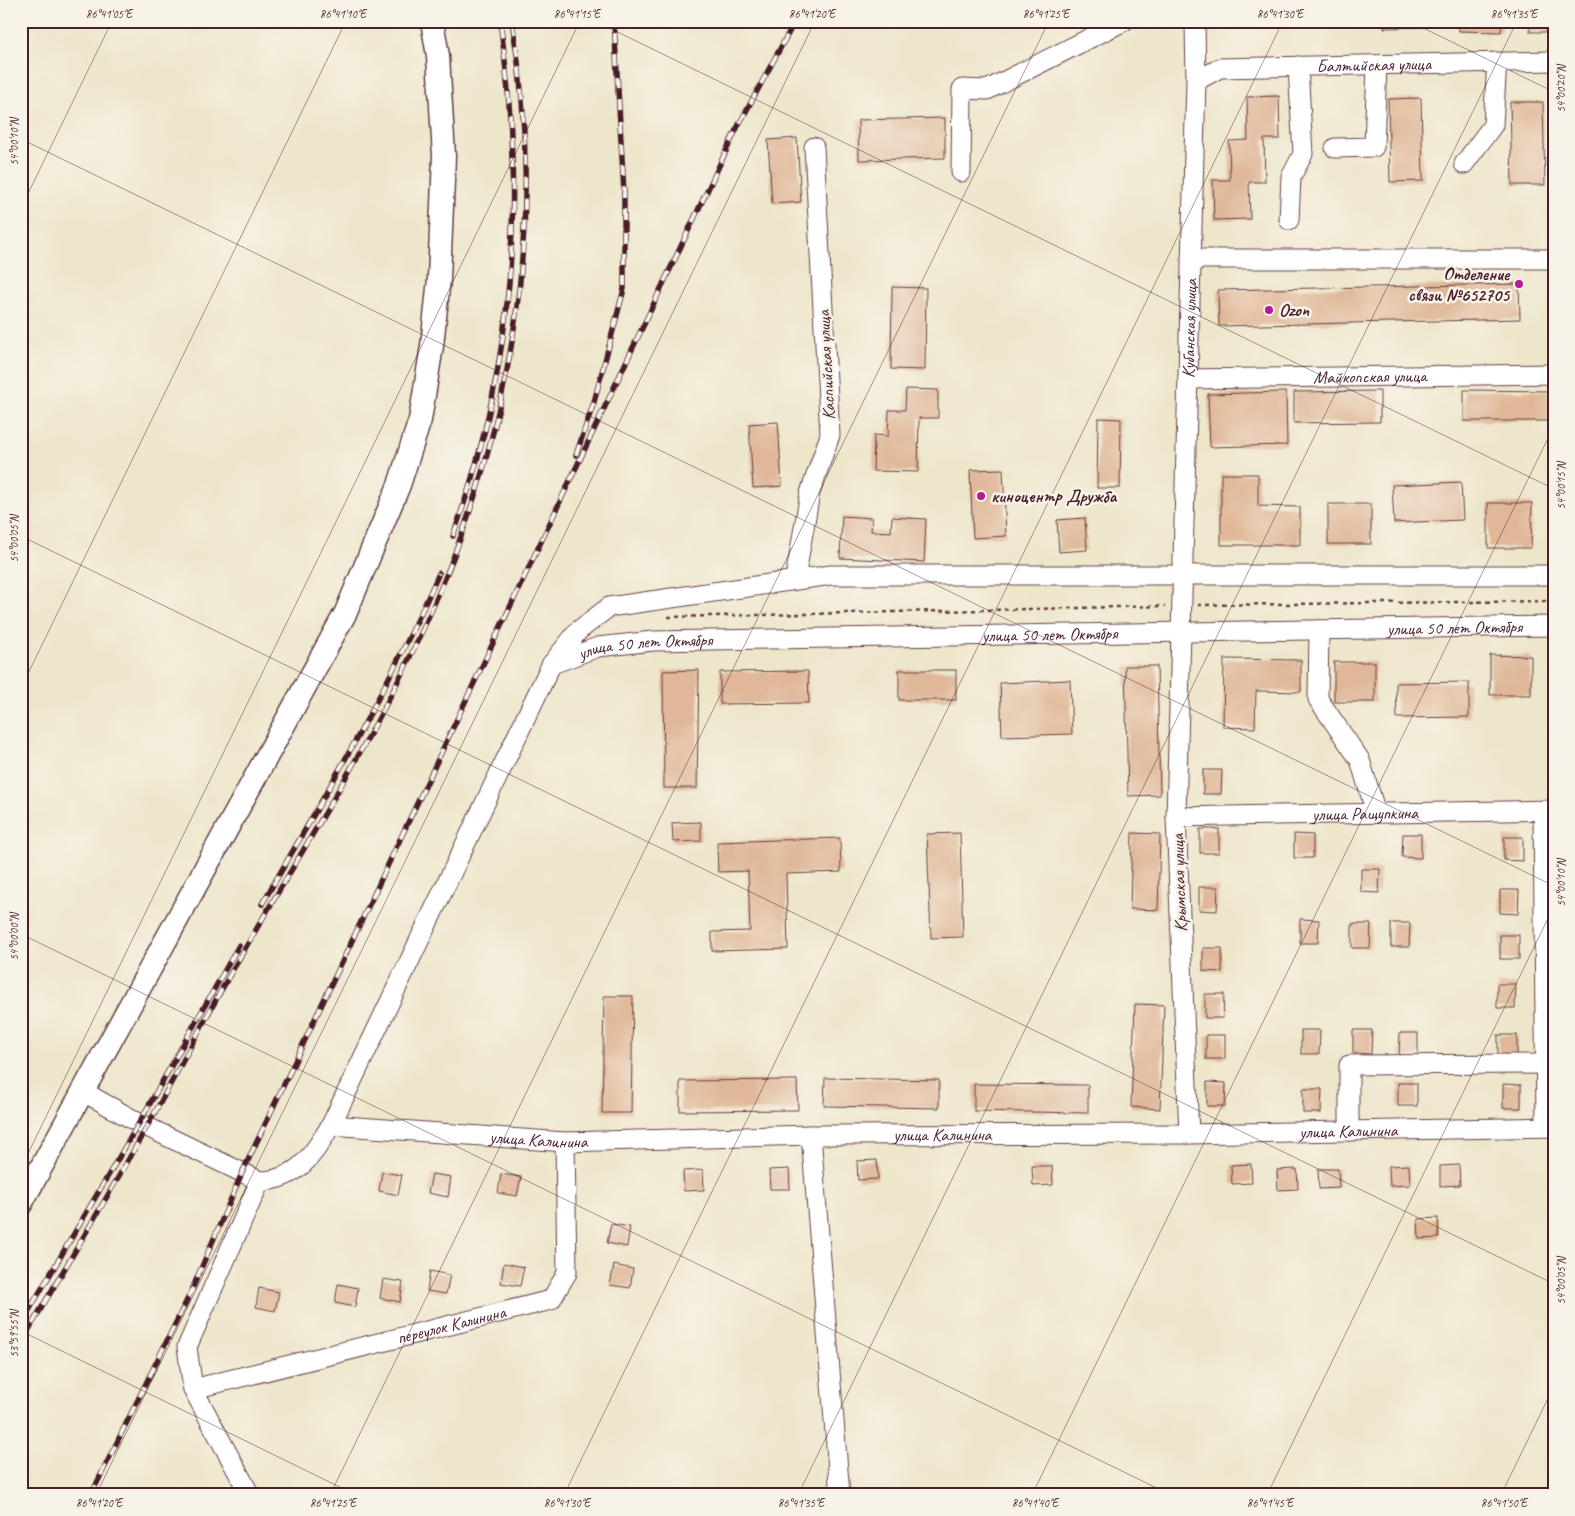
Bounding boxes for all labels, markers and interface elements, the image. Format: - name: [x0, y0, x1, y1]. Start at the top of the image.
- text: 86°41'05"E: [86, 6, 134, 22]
- text: 86°41'10"E: [320, 6, 368, 22]
- text: 86°41'15"E: [554, 6, 602, 22]
- text: 86°41'20"E: [789, 6, 837, 22]
- text: 86°41'25"E: [1023, 6, 1071, 22]
- text: 86°41'30"E: [1257, 6, 1305, 22]
- text: 86°41'35"E: [1491, 6, 1539, 22]
- street label: Балтийская улица: [1316, 53, 1433, 77]
- text: 54°00'20"N: [1553, 64, 1569, 113]
- text: 54°00'10"N: [6, 117, 22, 166]
- place label: Отделение связи №652705: [1408, 263, 1511, 306]
- street label: Кубанская улица: [1177, 277, 1202, 378]
- marker: Отделение связи №652705: [1513, 278, 1525, 290]
- place label: Ozon: [1279, 299, 1310, 321]
- marker: Ozon: [1263, 304, 1275, 316]
- street label: Каспийская улица: [812, 308, 840, 420]
- street label: Майкопская улица: [1313, 365, 1428, 388]
- text: 54°00'15"N: [1553, 461, 1569, 510]
- place label: киноцентр Дружба: [991, 485, 1117, 507]
- marker: киноцентр Дружба: [975, 490, 987, 502]
- text: 54°00'05"N: [6, 514, 22, 563]
- street label: улица 50 лет Октября: [1386, 616, 1524, 640]
- street label: улица 50 лет Октября: [981, 622, 1119, 647]
- street label: улица 50 лет Октября: [574, 629, 714, 665]
- street label: улица Ращупкина: [1311, 801, 1419, 825]
- street label: Крымская улица: [1166, 832, 1192, 932]
- text: 54°00'10"N: [1553, 858, 1569, 907]
- text: 54°00'00"N: [6, 912, 22, 961]
- street label: улица Калинина: [1298, 1119, 1399, 1143]
- street label: улица Калинина: [892, 1124, 993, 1146]
- street label: улица Калинина: [488, 1125, 589, 1153]
- text: 54°00'05"N: [1553, 1256, 1569, 1305]
- street label: переулок Калинина: [395, 1300, 509, 1349]
- text: 53°59'55"N: [6, 1309, 22, 1358]
- text: 86°41'20"E: [76, 1495, 124, 1511]
- text: 86°41'25"E: [310, 1495, 358, 1511]
- text: 86°41'30"E: [544, 1495, 592, 1511]
- text: 86°41'35"E: [778, 1495, 826, 1511]
- text: 86°41'40"E: [1012, 1495, 1060, 1511]
- text: 86°41'45"E: [1247, 1495, 1295, 1511]
- text: 86°41'50"E: [1481, 1495, 1529, 1511]

